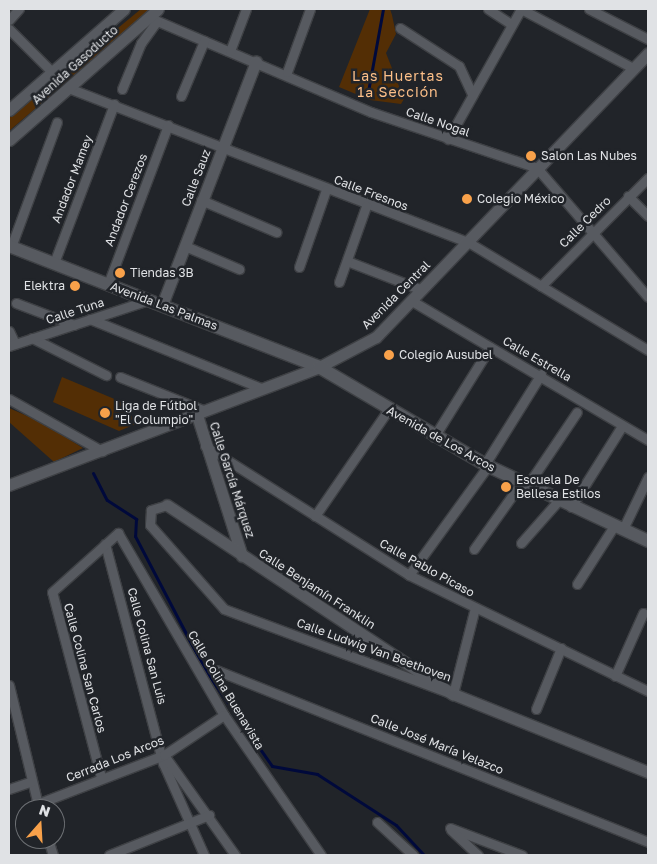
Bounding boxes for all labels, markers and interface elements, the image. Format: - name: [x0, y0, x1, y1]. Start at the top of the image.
- street label: Avenida Gasoducto: [29, 23, 121, 107]
- district label: Las Huertas 1ª Sección: [351, 68, 445, 100]
- street label: Calle Nogal: [404, 104, 472, 140]
- street label: Andador Mamey: [49, 133, 95, 225]
- street label: Calle Sauz: [178, 147, 214, 209]
- place label: Salon Las Nubes: [541, 149, 637, 163]
- marker: Salon Las Nubes: [525, 150, 537, 162]
- street label: Andador Cerezos: [102, 152, 150, 248]
- street label: Calle Fresnos: [332, 172, 410, 214]
- place label: Colegio México: [477, 192, 564, 206]
- marker: Colegio México: [461, 193, 473, 205]
- street label: Calle Cedro: [556, 193, 614, 251]
- street label: Avenida Central: [359, 258, 433, 332]
- place label: Tiendas 3B: [130, 266, 194, 280]
- marker: Tiendas 3B: [114, 267, 126, 279]
- place label: Elektra: [24, 279, 65, 293]
- street label: Avenida Las Palmas: [108, 279, 220, 333]
- marker: Elektra: [69, 280, 81, 292]
- street label: Calle Tuna: [44, 295, 106, 327]
- street label: Calle Estrella: [500, 334, 574, 384]
- place label: Colegio Ausubel: [399, 348, 493, 362]
- marker: Colegio Ausubel: [383, 349, 395, 361]
- place label: Liga de Fútbol "El Columpio": [115, 399, 197, 427]
- street label: Avenida de Los Arcos: [384, 403, 498, 475]
- marker: Liga de Fútbol "El Columpio": [99, 407, 111, 419]
- street label: Calle García Márquez: [206, 420, 258, 540]
- place label: Escuela De Bellesa Estilos: [516, 473, 601, 501]
- marker: Escuela De Bellesa Estilos: [500, 481, 512, 493]
- street label: Calle Pablo Picaso: [377, 536, 477, 600]
- street label: Calle Benjamín Franklin: [256, 546, 378, 632]
- street label: Calle Colina San Luis: [124, 586, 170, 706]
- street label: Calle Colina San Carlos: [61, 602, 109, 734]
- street label: Calle Ludwig Van Beethoven: [295, 615, 453, 685]
- street label: Calle Colina Buenavista: [185, 628, 267, 752]
- street label: Calle José María Velazco: [368, 711, 506, 777]
- street label: Cerrada Los Arcos: [64, 733, 166, 785]
- north arrow: [15, 799, 65, 849]
- text: N: [37, 801, 53, 820]

